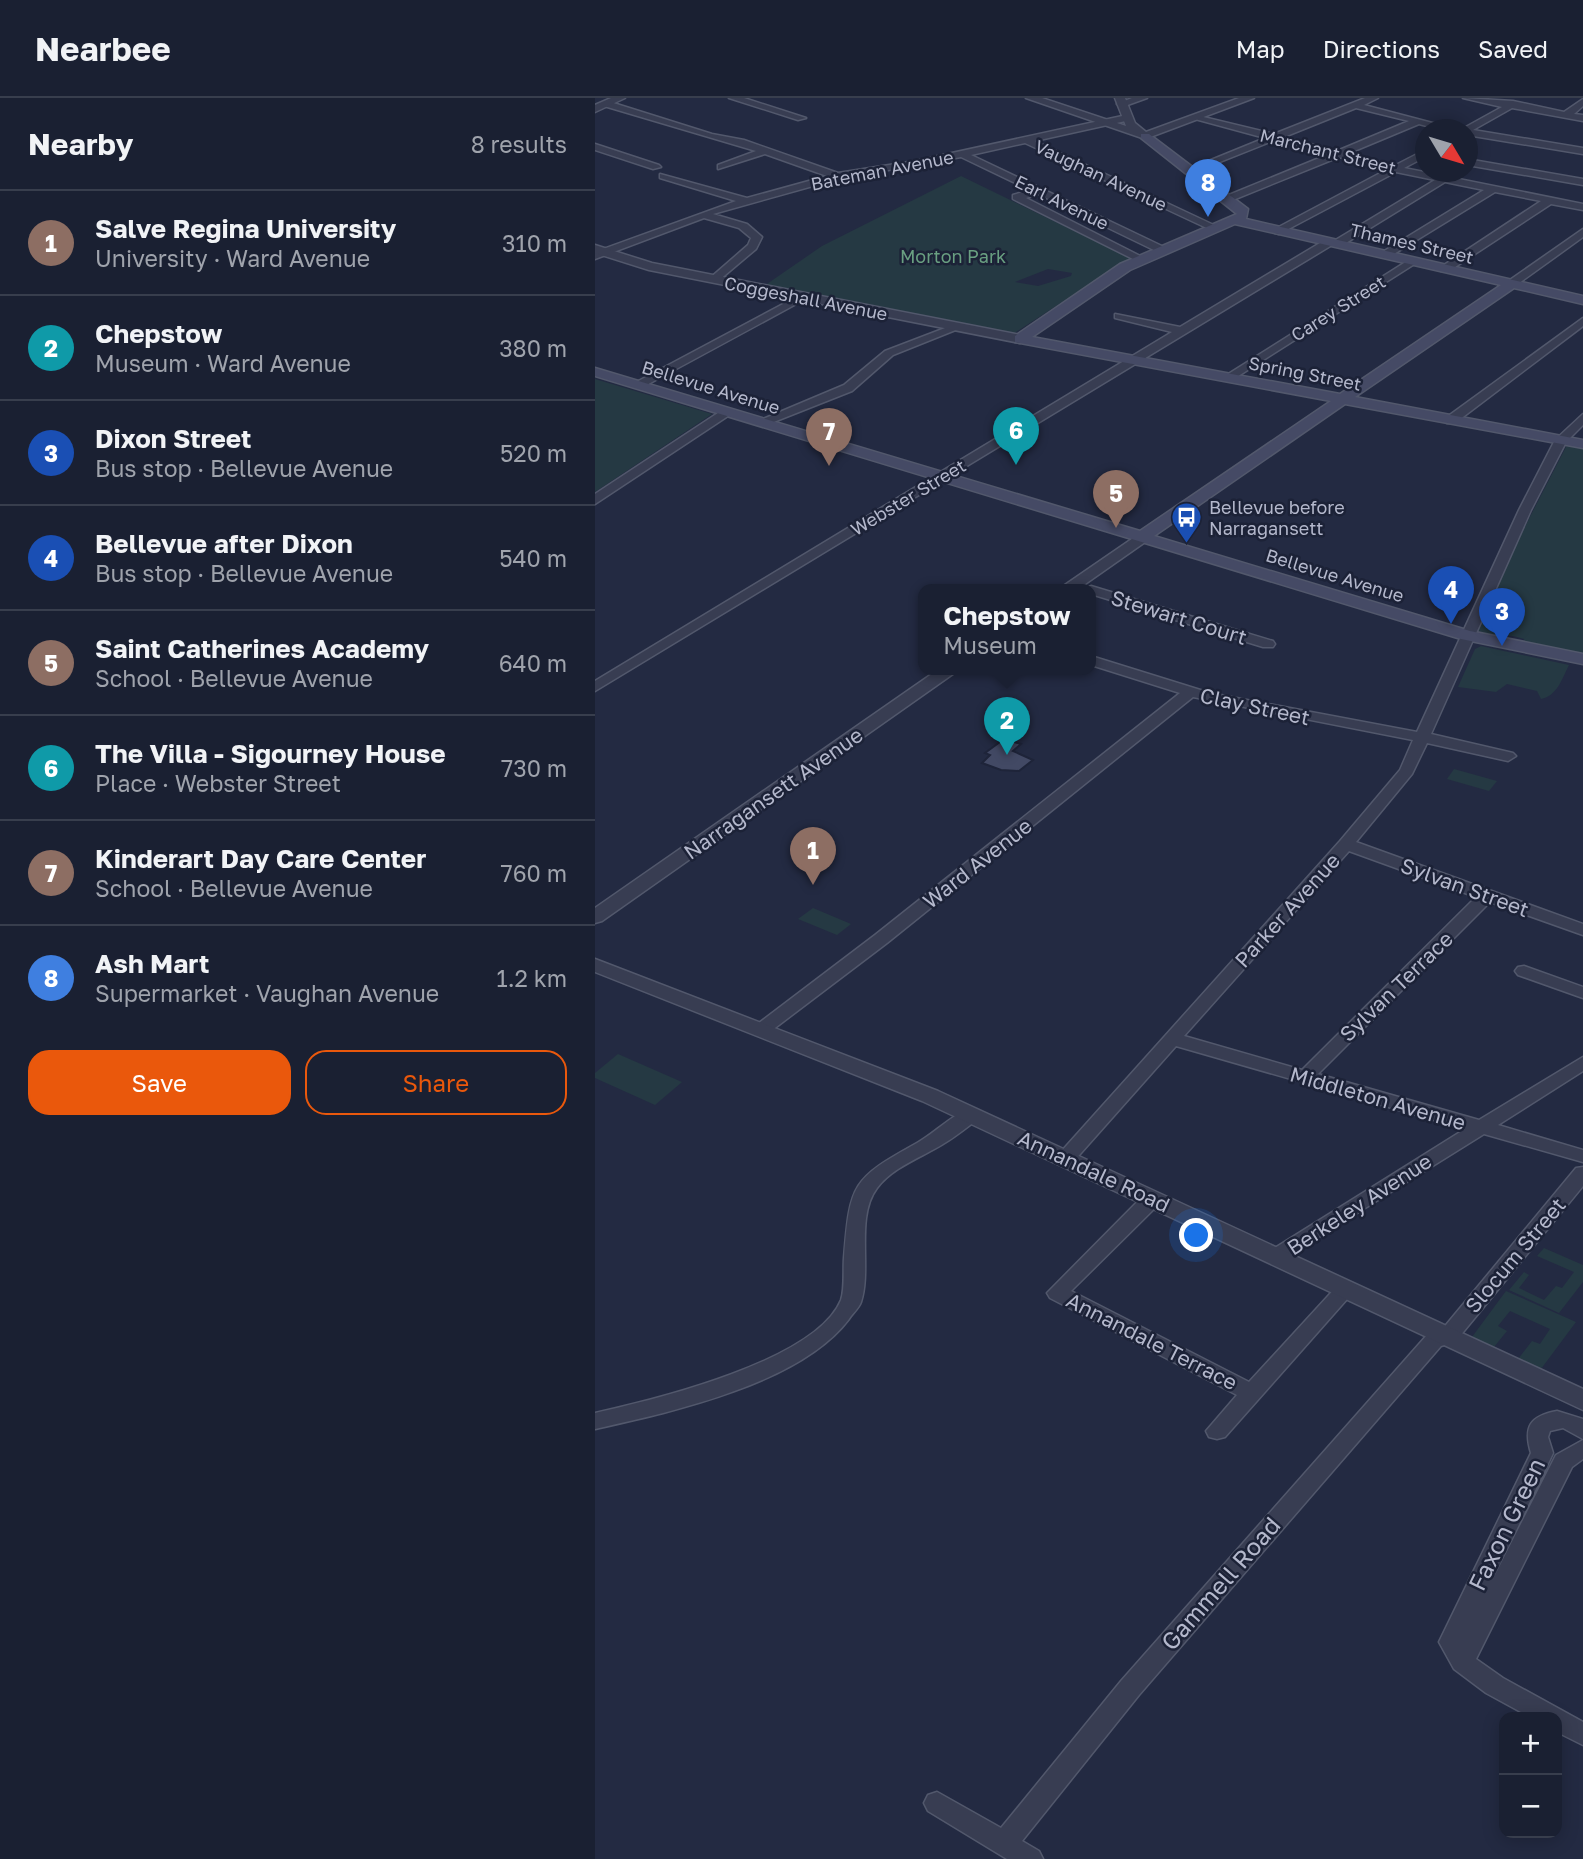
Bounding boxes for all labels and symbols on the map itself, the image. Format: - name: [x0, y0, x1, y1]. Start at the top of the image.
- north arrow: [1415, 119, 1478, 182]
- street label: Marchant Street: [1258, 123, 1398, 179]
- street label: Vaughan Avenue: [1031, 135, 1171, 215]
- street label: Bateman Avenue: [809, 145, 955, 195]
- pin: 8: [1185, 159, 1231, 217]
- street label: Earl Avenue: [1011, 170, 1113, 234]
- street label: Thames Street: [1348, 218, 1476, 268]
- park label: Morton Park: [900, 245, 1006, 267]
- street label: Carey Street: [1287, 270, 1389, 346]
- street label: Coggeshall Avenue: [722, 271, 890, 325]
- street label: Spring Street: [1247, 351, 1363, 395]
- street label: Bellevue Avenue: [639, 356, 783, 418]
- pin: 6: [993, 407, 1039, 465]
- pin: 7: [806, 408, 852, 466]
- street label: Webster Street: [847, 454, 969, 540]
- pin: 5: [1093, 470, 1139, 528]
- place label: Bellevue before Narragansett: [1209, 496, 1345, 539]
- bus stop icon: Bellevue before Narragansett: [1169, 500, 1203, 544]
- street label: Bellevue Avenue: [1263, 544, 1407, 606]
- pin: 4: [1428, 566, 1474, 624]
- street label: Stewart Court: [1108, 584, 1250, 650]
- pin: 3: [1479, 588, 1525, 646]
- street label: Clay Street: [1198, 682, 1312, 730]
- pin: 2: [984, 697, 1030, 755]
- street label: Narragansett Avenue: [678, 721, 868, 865]
- street label: Ward Avenue: [917, 812, 1037, 914]
- pin: 1: [790, 827, 836, 885]
- street label: Parker Avenue: [1229, 847, 1345, 973]
- street label: Sylvan Street: [1397, 852, 1533, 922]
- street label: Sylvan Terrace: [1334, 925, 1458, 1047]
- street label: Middleton Avenue: [1287, 1060, 1469, 1136]
- street label: Annandale Road: [1014, 1124, 1174, 1218]
- street label: Berkeley Avenue: [1282, 1147, 1436, 1261]
- street label: Slocum Street: [1459, 1192, 1571, 1318]
- your location: [1179, 1218, 1213, 1252]
- street label: Annandale Terrace: [1062, 1287, 1242, 1395]
- street label: Faxon Green: [1461, 1453, 1551, 1595]
- street label: Gammell Road: [1154, 1510, 1286, 1656]

